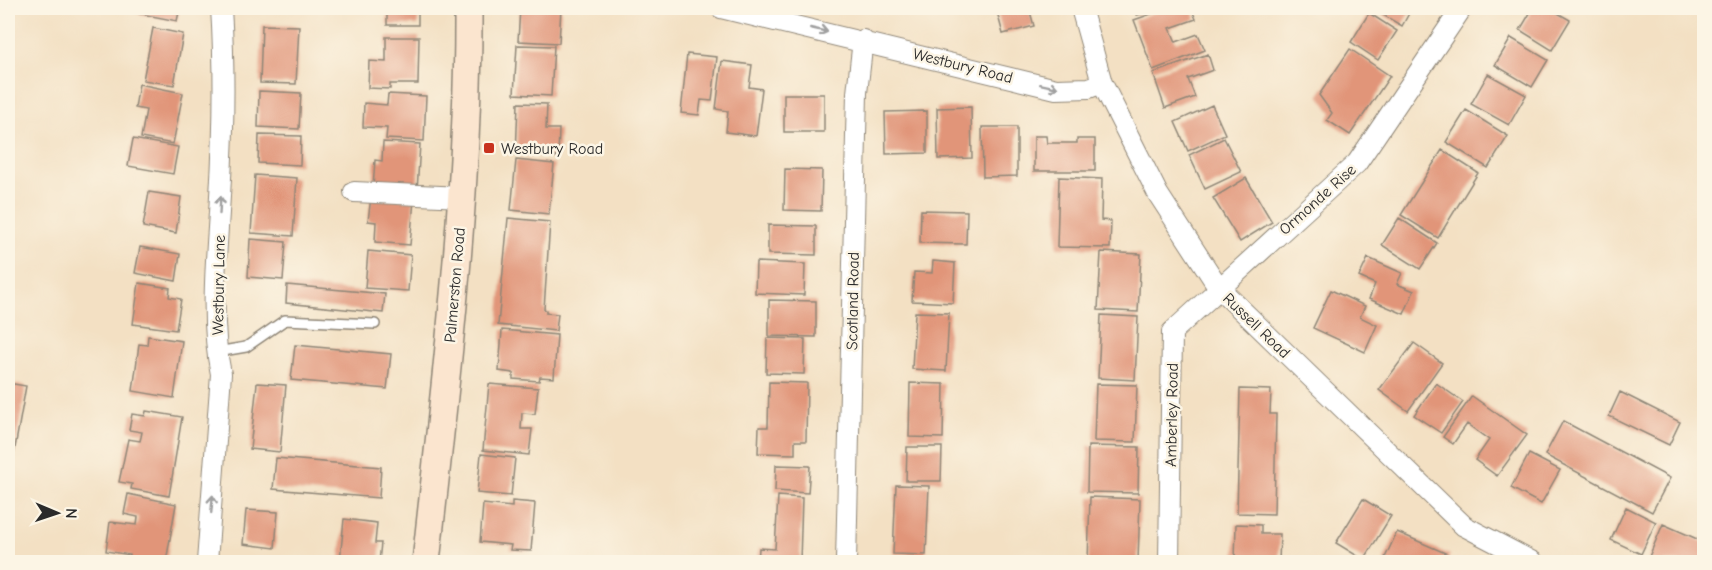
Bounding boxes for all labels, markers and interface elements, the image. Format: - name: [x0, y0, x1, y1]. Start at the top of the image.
- one-way arrow: [808, 25, 828, 36]
- street label: Westbury Road: [911, 45, 1015, 87]
- one-way arrow: [1039, 81, 1058, 93]
- place label: Westbury Road: [501, 140, 603, 158]
- marker: Westbury Road: [482, 141, 496, 155]
- street label: Ormonde Rise: [1276, 161, 1360, 239]
- one-way arrow: [214, 196, 225, 216]
- street label: Palmerston Road: [441, 227, 469, 343]
- street label: Westbury Lane: [209, 235, 229, 335]
- street label: Scotland Road: [843, 252, 863, 350]
- street label: Russell Road: [1219, 289, 1293, 362]
- street label: Amberley Road: [1162, 363, 1182, 467]
- north arrow: [27, 483, 87, 543]
- one-way arrow: [207, 495, 218, 515]
- text: N: [62, 508, 80, 519]

